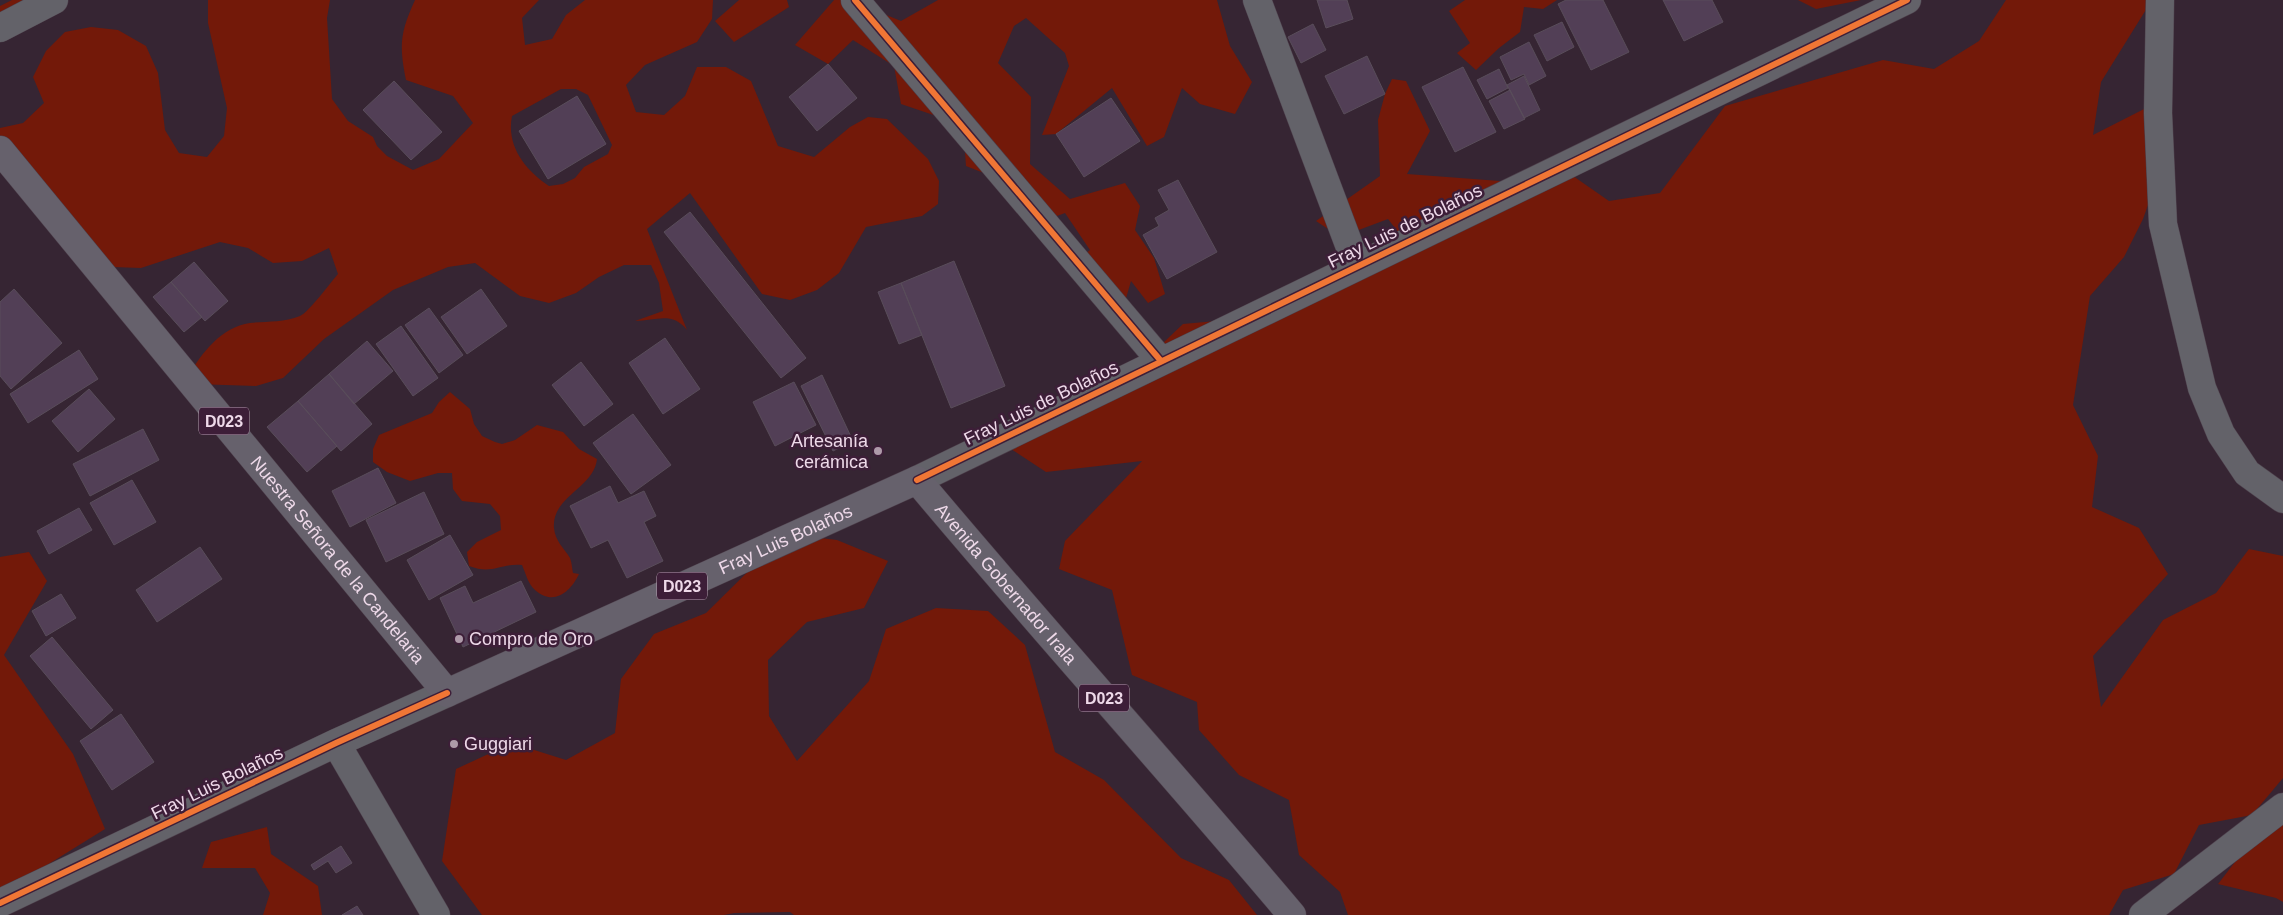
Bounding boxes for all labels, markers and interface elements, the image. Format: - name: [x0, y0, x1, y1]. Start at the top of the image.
- street label: Fray Luis de Bolaños: [1325, 180, 1485, 272]
- street label: Fray Luis de Bolaños: [961, 357, 1121, 449]
- road number: D023: [199, 408, 249, 434]
- place label: Artesanía cerámica: [791, 431, 869, 472]
- marker: Artesanía cerámica: [872, 445, 884, 457]
- street label: Nuestra Señora de la Candelaria: [246, 452, 429, 668]
- street label: Avenida Gobernador Irala: [931, 499, 1081, 669]
- street label: Fray Luis Bolaños: [716, 501, 855, 578]
- road number: D023: [657, 572, 707, 600]
- place label: Compro de Oro: [469, 629, 593, 649]
- marker: Compro de Oro: [453, 633, 465, 645]
- road number: D023: [1079, 684, 1129, 711]
- place label: Guggiari: [464, 734, 532, 754]
- marker: Guggiari: [448, 738, 460, 750]
- street label: Fray Luis Bolaños: [148, 742, 286, 824]

